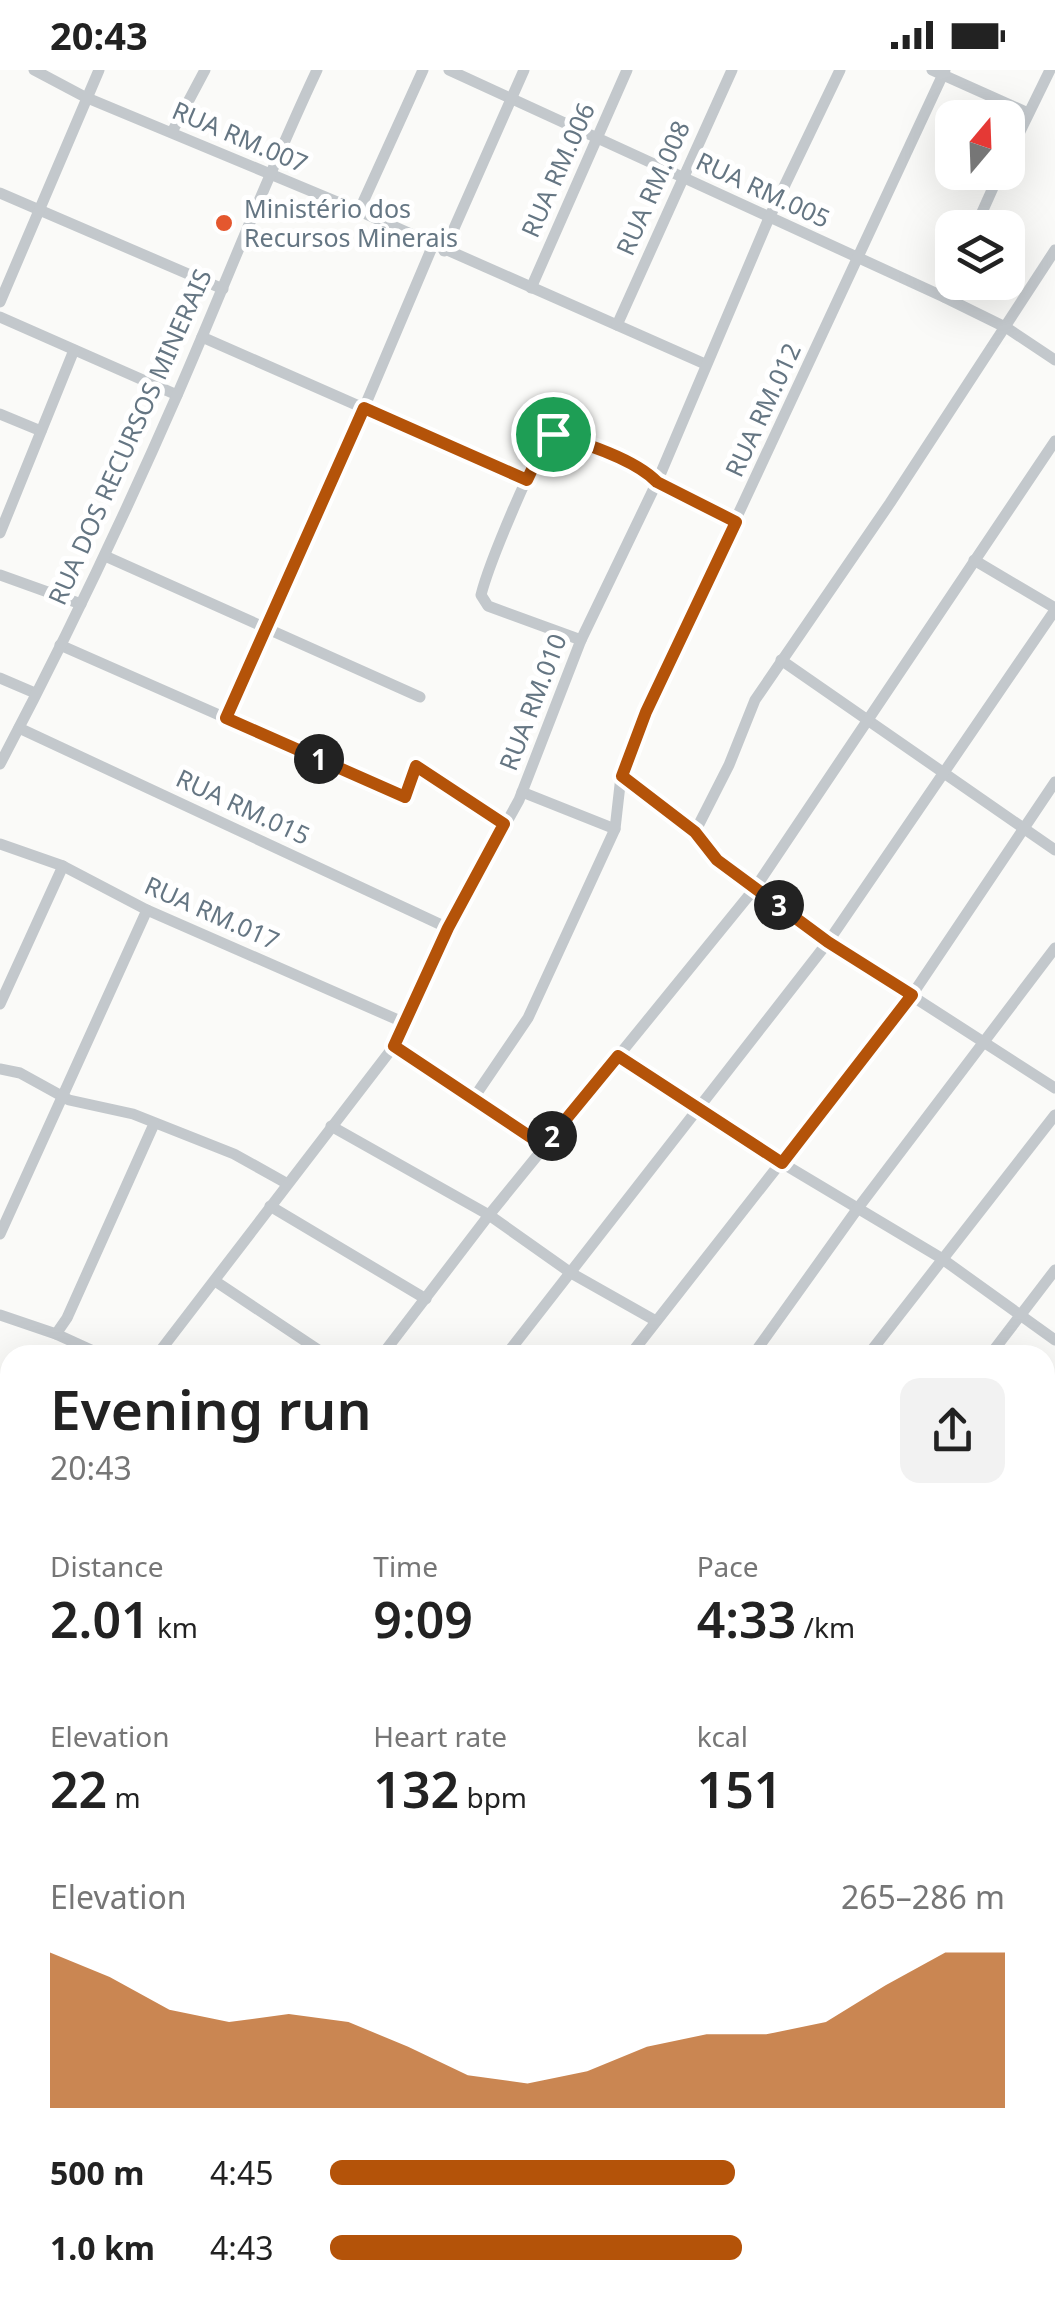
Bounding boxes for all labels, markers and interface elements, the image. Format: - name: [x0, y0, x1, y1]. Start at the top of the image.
- text: 20:43: [50, 9, 148, 61]
- street label: RUA RM.007: [168, 92, 313, 180]
- street label: RUA RM.006: [512, 97, 602, 242]
- north arrow: [935, 100, 1025, 190]
- map controls: [935, 100, 1025, 300]
- street label: RUA RM.008: [607, 115, 697, 260]
- street label: RUA RM.005: [691, 143, 836, 235]
- place label: Ministério dos Recursos Minerais: [244, 191, 458, 254]
- button: layers: [935, 210, 1025, 300]
- marker: Ministério dos Recursos Minerais: [213, 212, 235, 234]
- street label: RUA DOS RECURSOS MINERAIS: [39, 263, 219, 610]
- street label: RUA RM.012: [716, 337, 808, 482]
- pin: [511, 392, 596, 477]
- icon: arrive: [526, 407, 581, 462]
- street label: RUA RM.010: [490, 628, 574, 775]
- pin: 1: [294, 734, 344, 784]
- text: 1: [311, 740, 327, 778]
- street label: RUA RM.015: [171, 760, 316, 852]
- street label: RUA RM.017: [140, 867, 285, 957]
- pin: 3: [754, 880, 804, 930]
- text: 3: [771, 886, 787, 924]
- pin: 2: [527, 1111, 577, 1161]
- text: 2: [544, 1117, 560, 1155]
- text: Evening run: [50, 1371, 371, 1446]
- button: share: [900, 1378, 1005, 1483]
- text: 20:43: [50, 1446, 132, 1489]
- text: Distance: [50, 1547, 163, 1585]
- text: Time: [373, 1547, 438, 1585]
- text: Pace: [697, 1547, 759, 1585]
- text: 2.01: [50, 1585, 150, 1653]
- text: 9:09: [373, 1585, 473, 1653]
- text: 4:33: [697, 1585, 796, 1653]
- text: km: [150, 1608, 198, 1646]
- text: /km: [796, 1608, 855, 1646]
- text: Elevation: [50, 1717, 170, 1755]
- text: Heart rate: [373, 1717, 507, 1755]
- text: kcal: [697, 1717, 748, 1755]
- text: 22: [50, 1755, 107, 1823]
- text: 132: [373, 1755, 459, 1823]
- text: 151: [697, 1755, 782, 1823]
- text: m: [107, 1778, 141, 1816]
- text: bpm: [459, 1778, 527, 1816]
- text: Elevation: [50, 1875, 187, 1918]
- text: 265–286 m: [841, 1875, 1005, 1918]
- text: 500 m: [50, 2151, 144, 2194]
- text: 4:45: [210, 2151, 274, 2194]
- text: 1.0 km: [50, 2226, 155, 2269]
- text: 4:43: [210, 2226, 274, 2269]

